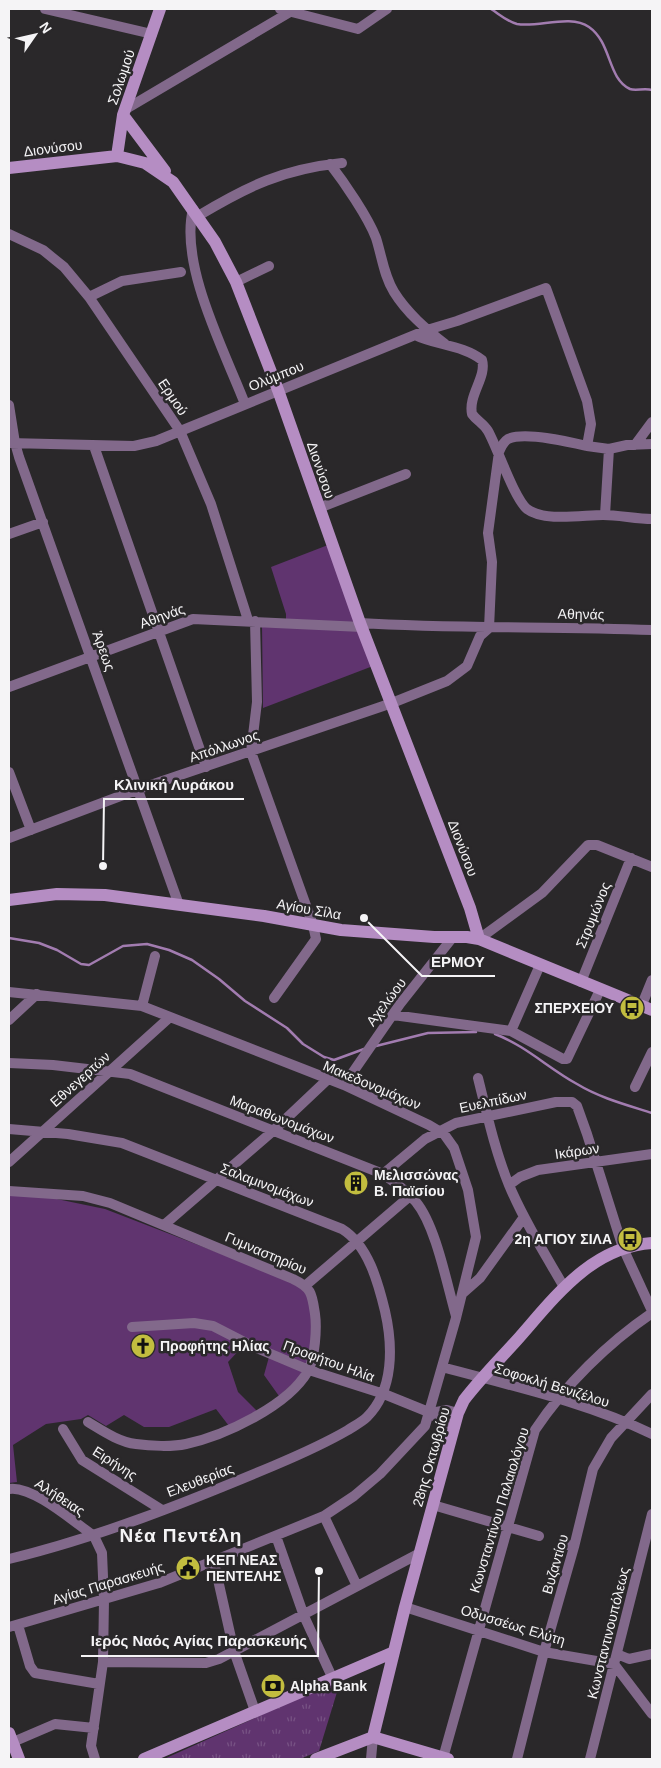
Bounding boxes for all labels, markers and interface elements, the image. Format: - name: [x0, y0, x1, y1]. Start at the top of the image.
- north arrow: [10, 10, 60, 60]
- text: N: [36, 19, 55, 36]
- street label: Σολωμού: [104, 47, 138, 107]
- street label: Διονύσου: [23, 136, 83, 160]
- street label: Ολύμπου: [246, 358, 306, 394]
- street label: Ερμού: [155, 376, 191, 418]
- street label: Διονύσου: [304, 440, 338, 500]
- street label: Αθηνάς: [137, 600, 187, 632]
- street label: Αθηνάς: [557, 606, 605, 622]
- street label: Άρεως: [89, 629, 119, 673]
- street label: Απόλλωνος: [187, 727, 261, 765]
- callout: Κλινική Λυράκου: [104, 769, 244, 799]
- text: Κλινική Λυράκου: [114, 776, 234, 793]
- street label: Διονύσου: [445, 818, 481, 878]
- street label: Στρυμώνος: [573, 879, 614, 950]
- street label: Αγίου Σίλα: [276, 895, 342, 923]
- callout: ΕΡΜΟΥ: [422, 946, 495, 976]
- text: ΕΡΜΟΥ: [431, 953, 485, 970]
- street label: Αχελώου: [363, 975, 409, 1029]
- bus stop icon: ΣΠΕΡΧΕΙΟΥ: [619, 995, 645, 1021]
- place label: ΣΠΕΡΧΕΙΟΥ: [534, 1000, 615, 1016]
- street label: Εθνεγερτών: [47, 1048, 113, 1110]
- street label: Μακεδονομάχων: [321, 1057, 423, 1113]
- street label: Ευελπίδων: [458, 1086, 528, 1116]
- street label: Μαραθωνομάχων: [228, 1092, 336, 1146]
- street label: Ικάρων: [554, 1140, 600, 1162]
- street label: Σαλαμινομάχων: [218, 1160, 316, 1210]
- place label: Μελισσώνας B. Παϊσίου: [374, 1167, 459, 1199]
- building icon: Μελισσώνας B. Παϊσίου: [343, 1170, 369, 1196]
- bus stop icon: 2η ΑΓΙΟΥ ΣΙΛΑ: [617, 1226, 643, 1252]
- street label: Γυμναστηρίου: [223, 1229, 309, 1277]
- place label: 2η ΑΓΙΟΥ ΣΙΛΑ: [514, 1231, 612, 1247]
- church icon: Προφήτης Ηλίας: [130, 1333, 156, 1359]
- street label: Προφήτου Ηλία: [281, 1337, 377, 1385]
- place label: Προφήτης Ηλίας: [160, 1338, 270, 1354]
- street label: Σοφοκλή Βενιζέλου: [493, 1360, 611, 1410]
- street label: 28ης Οκτωβρίου: [409, 1405, 453, 1509]
- street label: Κωνσταντίνου Παλαιολόγου: [466, 1425, 532, 1595]
- street label: Ειρήνης: [90, 1443, 140, 1483]
- street label: Ελευθερίας: [164, 1460, 236, 1500]
- street label: Αλήθειας: [32, 1475, 88, 1519]
- district label: Νέα Πεντέλη: [120, 1525, 242, 1546]
- street label: Βυζαντίου: [539, 1532, 571, 1596]
- place label: ΚΕΠ ΝΕΑΣ ΠΕΝΤΕΛΗΣ: [206, 1552, 281, 1584]
- public building icon: ΚΕΠ ΝΕΑΣ ΠΕΝΤΕΛΗΣ: [175, 1555, 201, 1581]
- street label: Αγίας Παρασκευής: [50, 1558, 166, 1608]
- street label: Κωνσταντινουπόλεως: [584, 1565, 632, 1701]
- street label: Οδυσσέως Ελύτη: [459, 1602, 567, 1648]
- callout: Ιερός Ναός Αγίας Παρασκευής: [81, 1626, 318, 1656]
- text: Ιερός Ναός Αγίας Παρασκευής: [91, 1632, 307, 1649]
- bank icon: Alpha Bank: [260, 1673, 286, 1699]
- place label: Alpha Bank: [290, 1678, 367, 1694]

